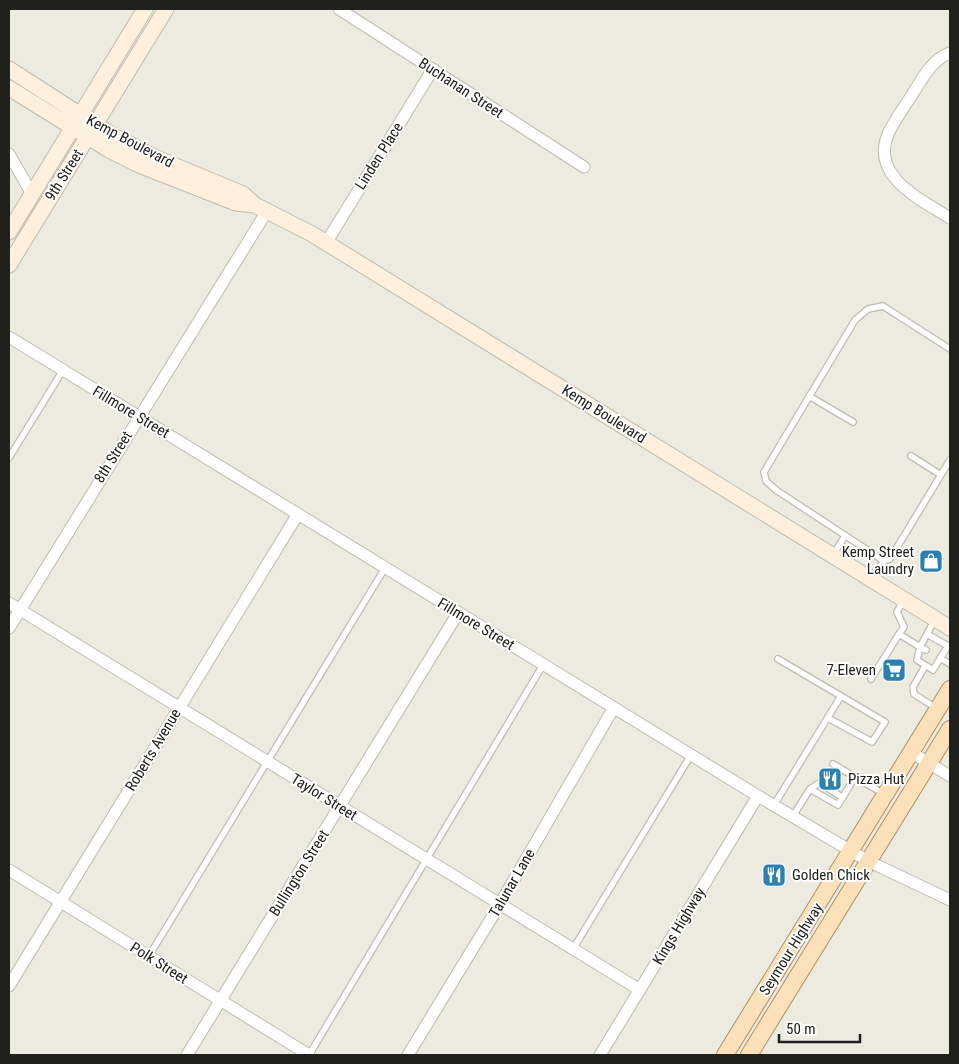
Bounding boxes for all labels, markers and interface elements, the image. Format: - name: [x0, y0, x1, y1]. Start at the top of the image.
- street label: Buchanan Street: [415, 54, 507, 122]
- street label: Kemp Boulevard: [83, 111, 177, 171]
- street label: Linden Place: [351, 119, 407, 193]
- street label: 9th Street: [41, 146, 87, 204]
- street label: Kemp Boulevard: [559, 381, 649, 447]
- street label: Fillmore Street: [89, 382, 173, 442]
- street label: 8th Street: [90, 428, 136, 486]
- place label: Kemp Street Laundry: [842, 543, 914, 578]
- shop icon: Kemp Street Laundry: [918, 548, 944, 574]
- street label: Fillmore Street: [434, 594, 518, 654]
- supermarket icon: 7-Eleven: [881, 657, 907, 683]
- place label: 7-Eleven: [826, 661, 876, 679]
- street label: Roberts Avenue: [121, 706, 185, 794]
- restaurant icon: Pizza Hut: [817, 766, 843, 792]
- street label: Taylor Street: [288, 770, 360, 824]
- place label: Pizza Hut: [848, 770, 905, 788]
- street label: Bullington Street: [265, 827, 333, 919]
- street label: Talunar Lane: [485, 846, 539, 920]
- restaurant icon: Golden Chick: [761, 862, 787, 888]
- place label: Golden Chick: [792, 866, 870, 884]
- street label: Kings Highway: [649, 884, 709, 968]
- street label: Seymour Highway: [755, 899, 827, 999]
- street label: Polk Street: [127, 938, 191, 988]
- scale bar: [779, 1012, 860, 1044]
- text: 50 m: [786, 1020, 816, 1038]

